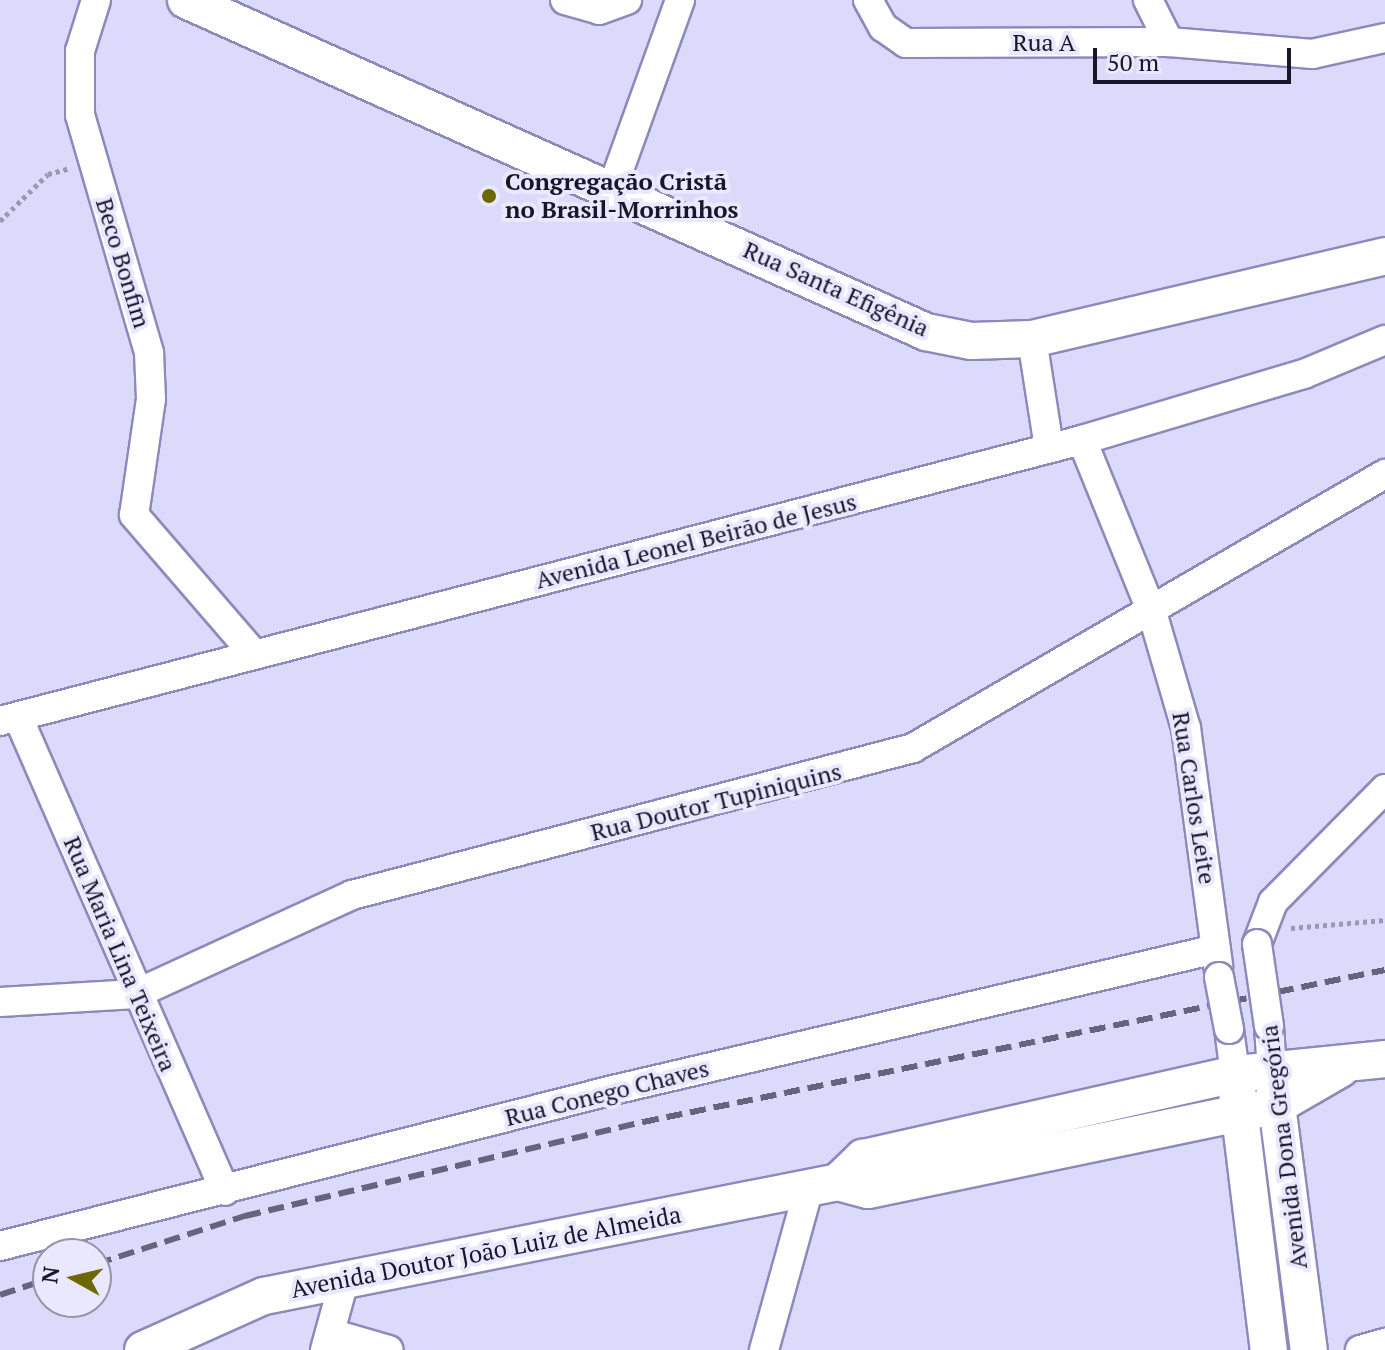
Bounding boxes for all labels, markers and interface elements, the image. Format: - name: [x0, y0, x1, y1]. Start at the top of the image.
- street label: Rua A: [1012, 29, 1076, 57]
- scale bar: [1097, 32, 1295, 82]
- text: 50 m: [1107, 46, 1159, 78]
- place label: Congregação Cristã no Brasil-Morrinhos: [505, 168, 738, 224]
- marker: Congregação Cristã no Brasil-Morrinhos: [480, 187, 498, 205]
- street label: Beco Bonfim: [90, 195, 156, 331]
- street label: Rua Santa Efigênia: [739, 235, 933, 343]
- street label: Avenida Leonel Beirão de Jesus: [533, 487, 859, 595]
- street label: Rua Carlos Leite: [1166, 710, 1222, 886]
- street label: Rua Doutor Tupiniquins: [588, 757, 844, 847]
- street label: Rua Maria Lina Teixeira: [57, 832, 183, 1076]
- street label: Avenida Dona Gregória: [1255, 1023, 1313, 1271]
- street label: Rua Conego Chaves: [502, 1054, 712, 1132]
- street label: Avenida Doutor João Luiz de Almeida: [288, 1200, 684, 1304]
- north arrow: [32, 1238, 112, 1318]
- text: N: [34, 1265, 65, 1285]

